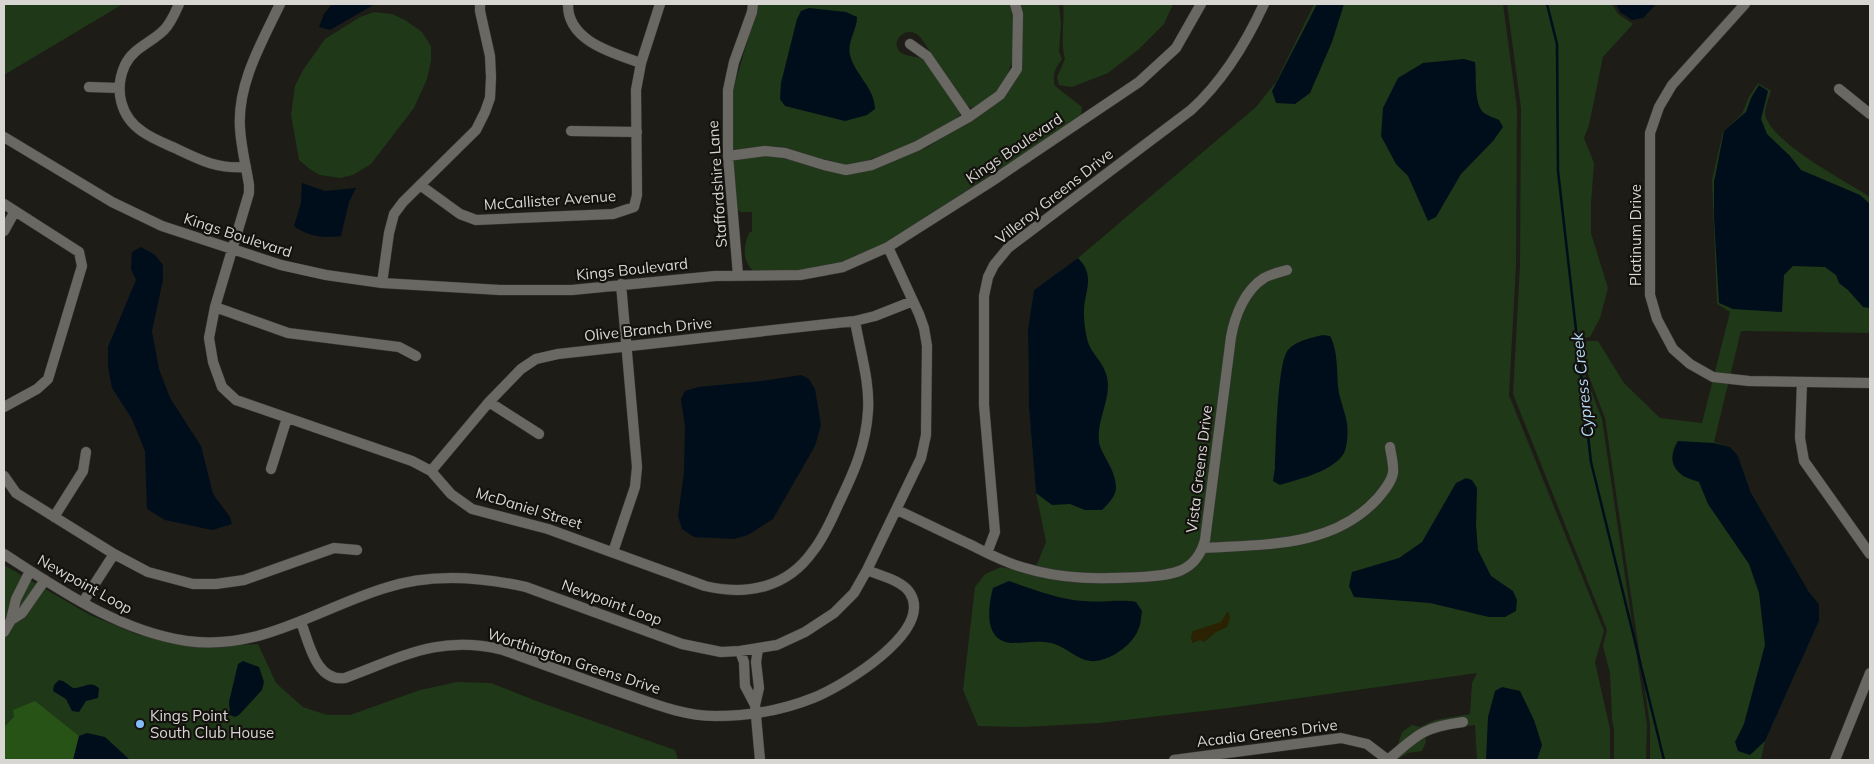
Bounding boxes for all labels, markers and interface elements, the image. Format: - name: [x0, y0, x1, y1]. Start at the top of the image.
- street label: Kings Boulevard: [962, 109, 1066, 187]
- street label: Staffordshire Lane: [703, 120, 731, 248]
- street label: Villeroy Greens Drive: [991, 144, 1117, 248]
- street label: Platinum Drive: [1626, 184, 1645, 286]
- street label: McCallister Avenue: [483, 186, 617, 214]
- street label: Kings Boulevard: [182, 209, 294, 261]
- street label: Kings Boulevard: [575, 254, 689, 284]
- street label: Olive Branch Drive: [583, 313, 713, 345]
- water label: Cypress Creek: [1566, 331, 1597, 438]
- street label: Vista Greens Drive: [1182, 404, 1216, 534]
- street label: McDaniel Street: [474, 483, 584, 533]
- street label: Newpoint Loop: [34, 550, 136, 618]
- street label: Newpoint Loop: [559, 575, 665, 629]
- street label: Worthington Greens Drive: [485, 624, 663, 698]
- place label: Kings Point South Club House: [150, 706, 274, 742]
- street label: Acadia Greens Drive: [1195, 715, 1339, 751]
- marker: Kings Point South Club House: [134, 718, 146, 730]

